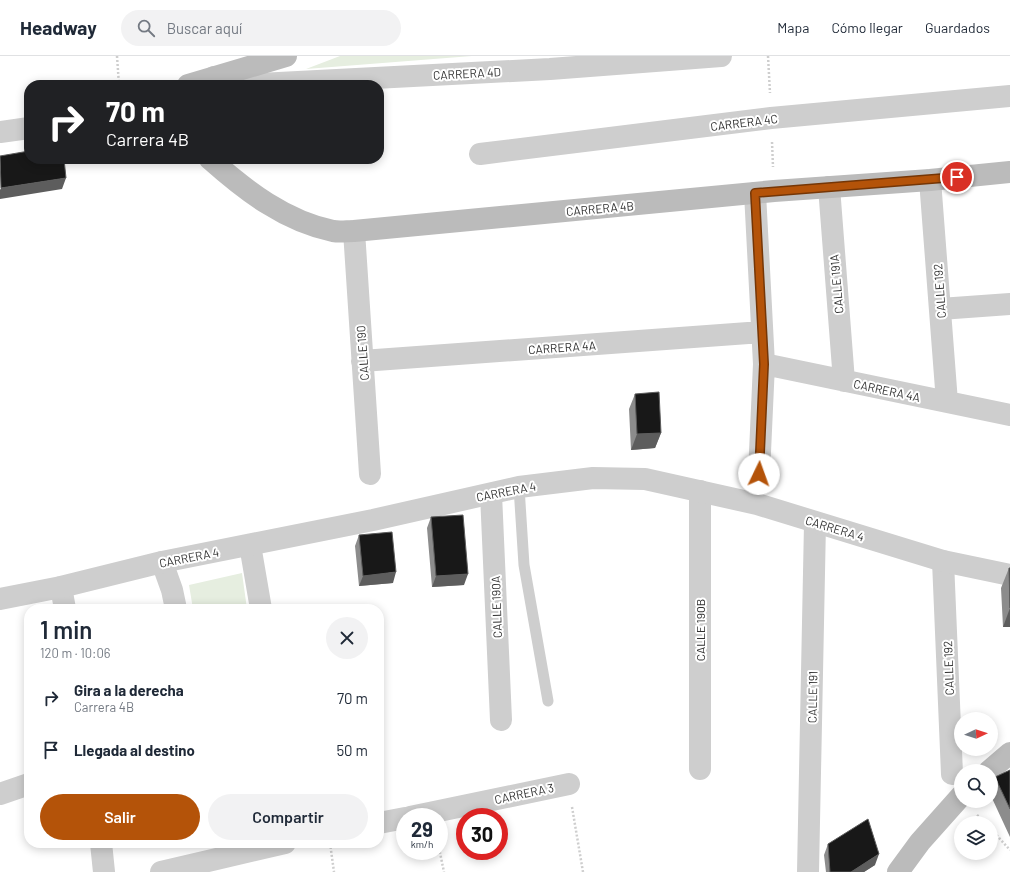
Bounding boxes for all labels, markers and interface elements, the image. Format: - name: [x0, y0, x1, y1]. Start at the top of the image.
- search box: [121, 10, 401, 46]
- text: Headway: [20, 16, 97, 39]
- icon: search: [135, 17, 157, 39]
- text: Buscar aquí: [167, 19, 242, 37]
- text: Mapa: [777, 19, 809, 36]
- text: Cómo llegar: [831, 19, 903, 36]
- text: Guardados: [925, 19, 990, 36]
- street label: CARRERA 4D: [433, 64, 501, 82]
- text: 70 m: [106, 94, 165, 128]
- icon: right: [40, 96, 92, 148]
- street label: CARRERA 4C: [709, 111, 779, 133]
- text: Carrera 4B: [106, 128, 189, 150]
- pin: [940, 160, 974, 194]
- icon: arrive: [946, 166, 968, 188]
- street label: CARRERA 4B: [565, 198, 635, 218]
- street label: CALLE 191A: [826, 254, 846, 314]
- street label: CALLE 192: [930, 263, 948, 319]
- street label: CALLE 190: [353, 325, 371, 381]
- street label: CARRERA 4A: [528, 338, 596, 356]
- street label: CARRERA 4A: [852, 376, 922, 404]
- position arrow: [738, 453, 780, 495]
- street label: CARRERA 4: [475, 478, 537, 504]
- street label: CARRERA 4: [804, 512, 866, 544]
- street label: CARRERA 4: [158, 544, 220, 570]
- street label: CALLE 190A: [488, 576, 504, 638]
- street label: CALLE 190B: [693, 599, 707, 661]
- text: 1 min: [40, 615, 92, 644]
- button: close: [326, 617, 368, 659]
- street label: CALLE 192: [940, 640, 956, 696]
- text: 120 m · 10:06: [40, 645, 111, 661]
- street label: CALLE 191: [805, 671, 819, 723]
- text: Gira a la derecha: [74, 681, 184, 699]
- icon: right: [40, 687, 62, 709]
- text: 70 m: [337, 689, 368, 707]
- text: Carrera 4B: [74, 699, 134, 715]
- north arrow: [954, 712, 998, 756]
- map controls: [954, 712, 998, 860]
- icon: arrive: [40, 739, 62, 761]
- text: Llegada al destino: [74, 741, 195, 759]
- text: 50 m: [336, 741, 368, 759]
- button: search: [954, 764, 998, 808]
- street label: CARRERA 3: [493, 780, 555, 806]
- button: Salir: [40, 794, 200, 840]
- button: Compartir: [208, 794, 368, 840]
- speed limit sign: 30: [456, 808, 508, 860]
- button: layers: [954, 816, 998, 860]
- text: 29: [411, 817, 433, 841]
- text: km/h: [411, 838, 433, 850]

